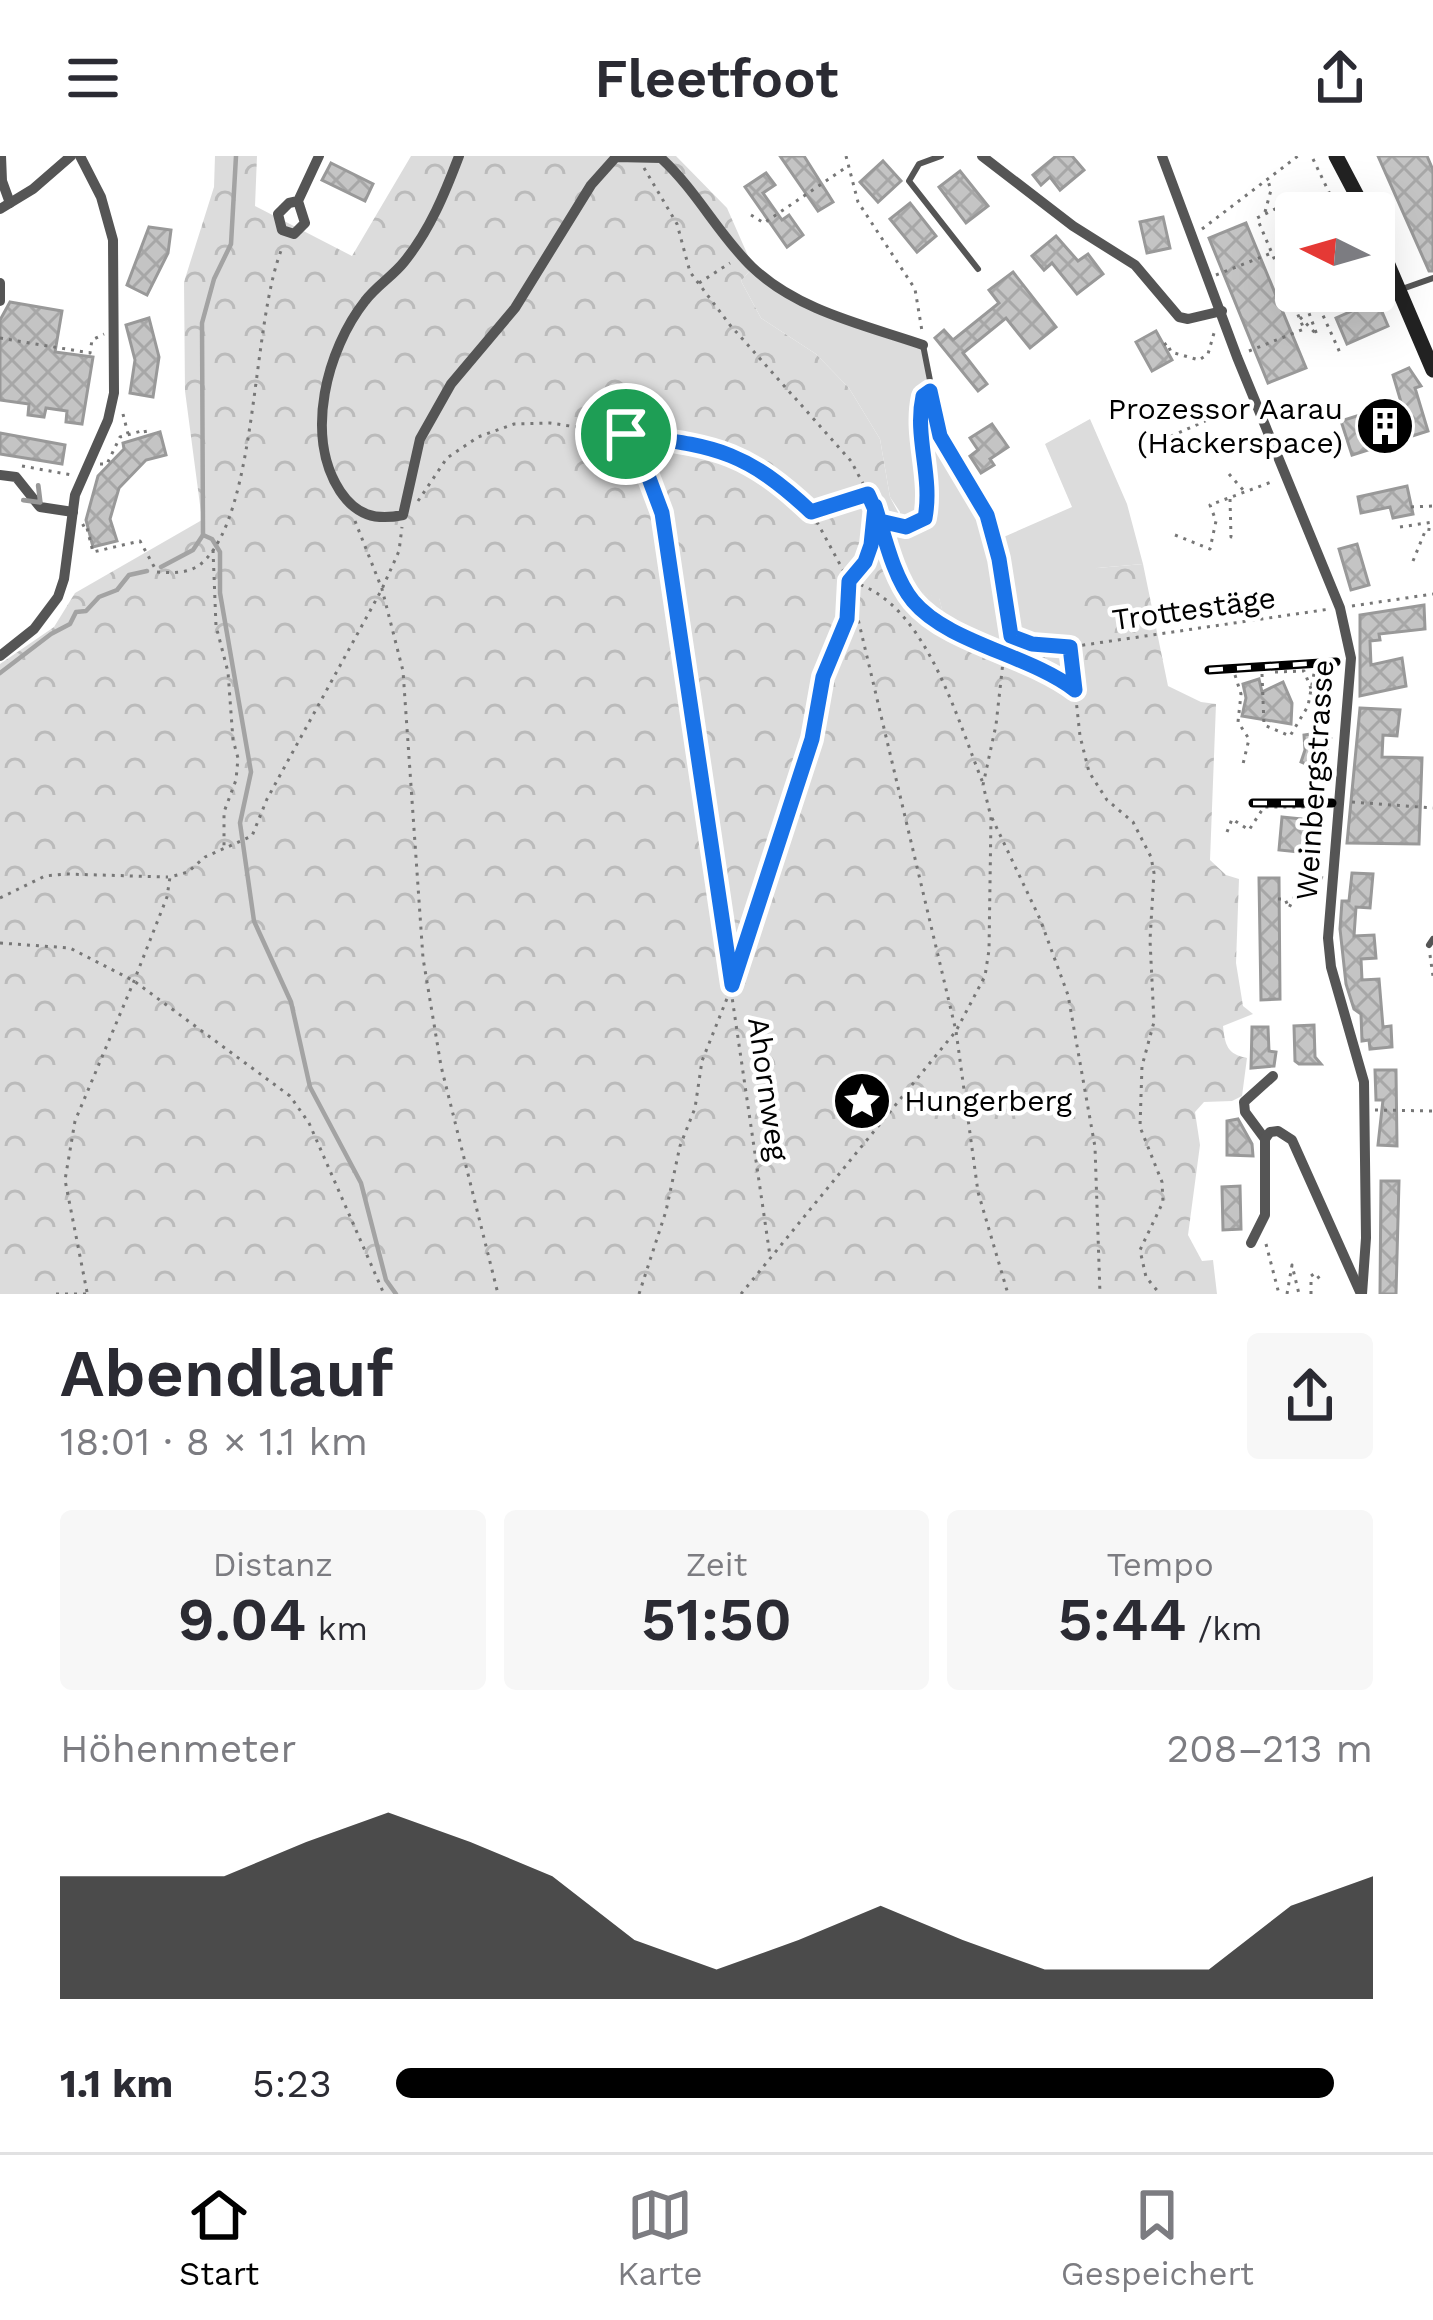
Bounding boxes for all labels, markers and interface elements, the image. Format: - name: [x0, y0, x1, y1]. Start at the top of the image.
- icon: menu: [60, 45, 126, 111]
- icon: share: [1307, 45, 1373, 111]
- text: Fleetfoot: [595, 47, 838, 110]
- north arrow: [1275, 192, 1395, 312]
- map controls: [1275, 192, 1395, 312]
- pin: [575, 383, 677, 485]
- place label: Prozessor Aarau (Hackerspace): [1108, 391, 1343, 460]
- building icon: Prozessor Aarau (Hackerspace): [1354, 395, 1416, 457]
- icon: arrive: [593, 401, 659, 467]
- one-way arrow: [20, 482, 42, 504]
- street label: Trottestäge: [1110, 580, 1278, 637]
- street label: Weinbergstrasse: [1289, 658, 1340, 902]
- street label: Ahornweg: [741, 1015, 796, 1163]
- place icon: Hungerberg: [831, 1070, 893, 1132]
- place label: Hungerberg: [904, 1083, 1072, 1118]
- button: share: [1247, 1333, 1373, 1459]
- text: Abendlauf: [60, 1335, 393, 1412]
- text: 18:01 · 8 × 1.1 km: [60, 1419, 368, 1464]
- text: Distanz: [213, 1545, 333, 1584]
- text: Zeit: [686, 1545, 747, 1584]
- text: Tempo: [1107, 1545, 1214, 1584]
- text: 9.04: [178, 1584, 306, 1655]
- text: 51:50: [641, 1584, 792, 1655]
- text: 5:44: [1058, 1584, 1187, 1655]
- text: km: [306, 1609, 368, 1648]
- text: /km: [1187, 1609, 1263, 1648]
- text: Höhenmeter: [60, 1726, 296, 1771]
- text: 208–213 m: [1166, 1726, 1373, 1771]
- text: 1.1 km: [60, 2061, 173, 2106]
- text: 5:23: [252, 2061, 332, 2106]
- tab: Start: [179, 2182, 259, 2293]
- tab: Karte: [617, 2182, 703, 2293]
- tab: Gespeichert: [1061, 2182, 1254, 2293]

